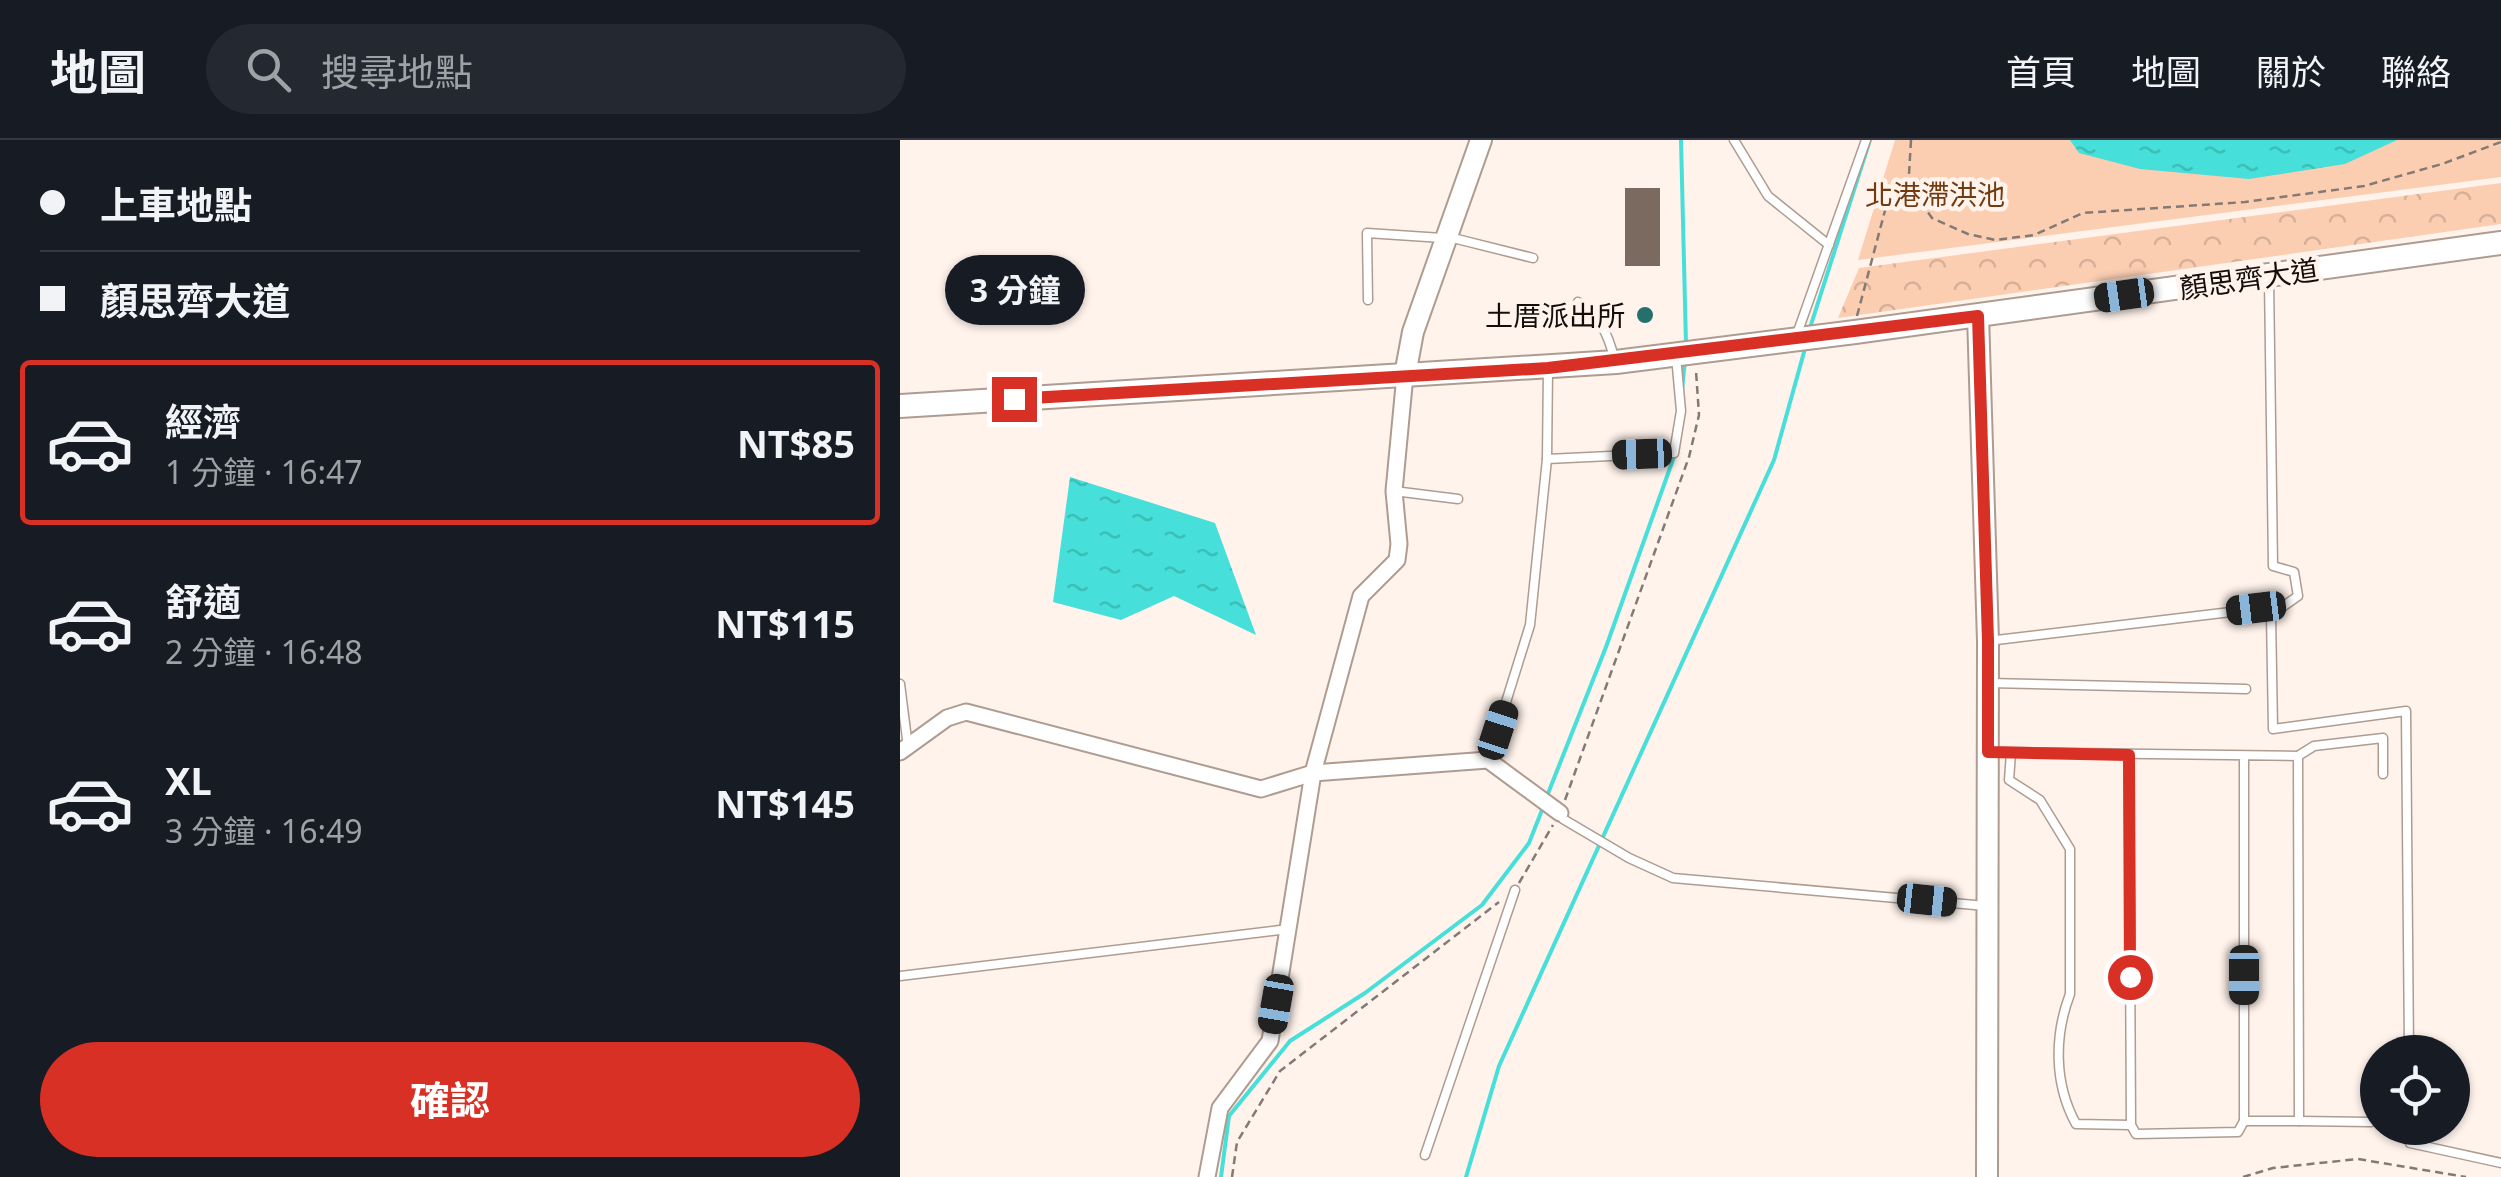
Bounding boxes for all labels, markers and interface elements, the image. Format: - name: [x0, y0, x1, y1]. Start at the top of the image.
- search box: [206, 24, 906, 114]
- text: 地圖: [50, 39, 146, 104]
- icon: search: [241, 42, 296, 97]
- text: 搜尋地點: [321, 45, 473, 97]
- text: 首頁: [2006, 48, 2076, 95]
- text: 地圖: [2131, 48, 2201, 95]
- text: 關於: [2256, 48, 2326, 95]
- text: 聯絡: [2381, 48, 2451, 95]
- park label: 北港滯洪池: [1865, 175, 2005, 213]
- text: 上車地點: [100, 178, 252, 230]
- street label: 顏思齊大道: [2177, 249, 2321, 307]
- callout: 3 分鐘: [944, 254, 1084, 324]
- text: 3 分鐘: [970, 268, 1060, 311]
- text: 顏思齊大道: [100, 274, 290, 326]
- car: [2092, 276, 2156, 314]
- place label: 土厝派出所: [1485, 296, 1625, 334]
- marker: 土厝派出所: [1634, 304, 1656, 326]
- route end: [992, 377, 1037, 422]
- text: 經濟: [165, 395, 241, 447]
- icon: car: [45, 398, 135, 488]
- text: NT$85: [737, 417, 855, 469]
- car: [1611, 438, 1673, 470]
- text: 1 分鐘 · 16:47: [165, 450, 363, 493]
- text: 舒適: [165, 575, 241, 627]
- icon: car: [45, 578, 135, 668]
- car: [2224, 589, 2288, 627]
- text: NT$115: [715, 597, 855, 649]
- text: 2 分鐘 · 16:48: [165, 630, 363, 673]
- car: [1474, 697, 1522, 763]
- text: XL: [165, 754, 212, 806]
- icon: car: [45, 758, 135, 848]
- text: NT$145: [715, 777, 855, 829]
- text: 3 分鐘 · 16:49: [165, 809, 363, 852]
- car: [1896, 882, 1958, 918]
- car: [2229, 945, 2259, 1005]
- route start: [2108, 955, 2153, 1000]
- car: [1256, 972, 1296, 1036]
- map controls: [2360, 1035, 2470, 1145]
- button: locate: [2360, 1035, 2470, 1145]
- button: 確認: [40, 1042, 860, 1157]

